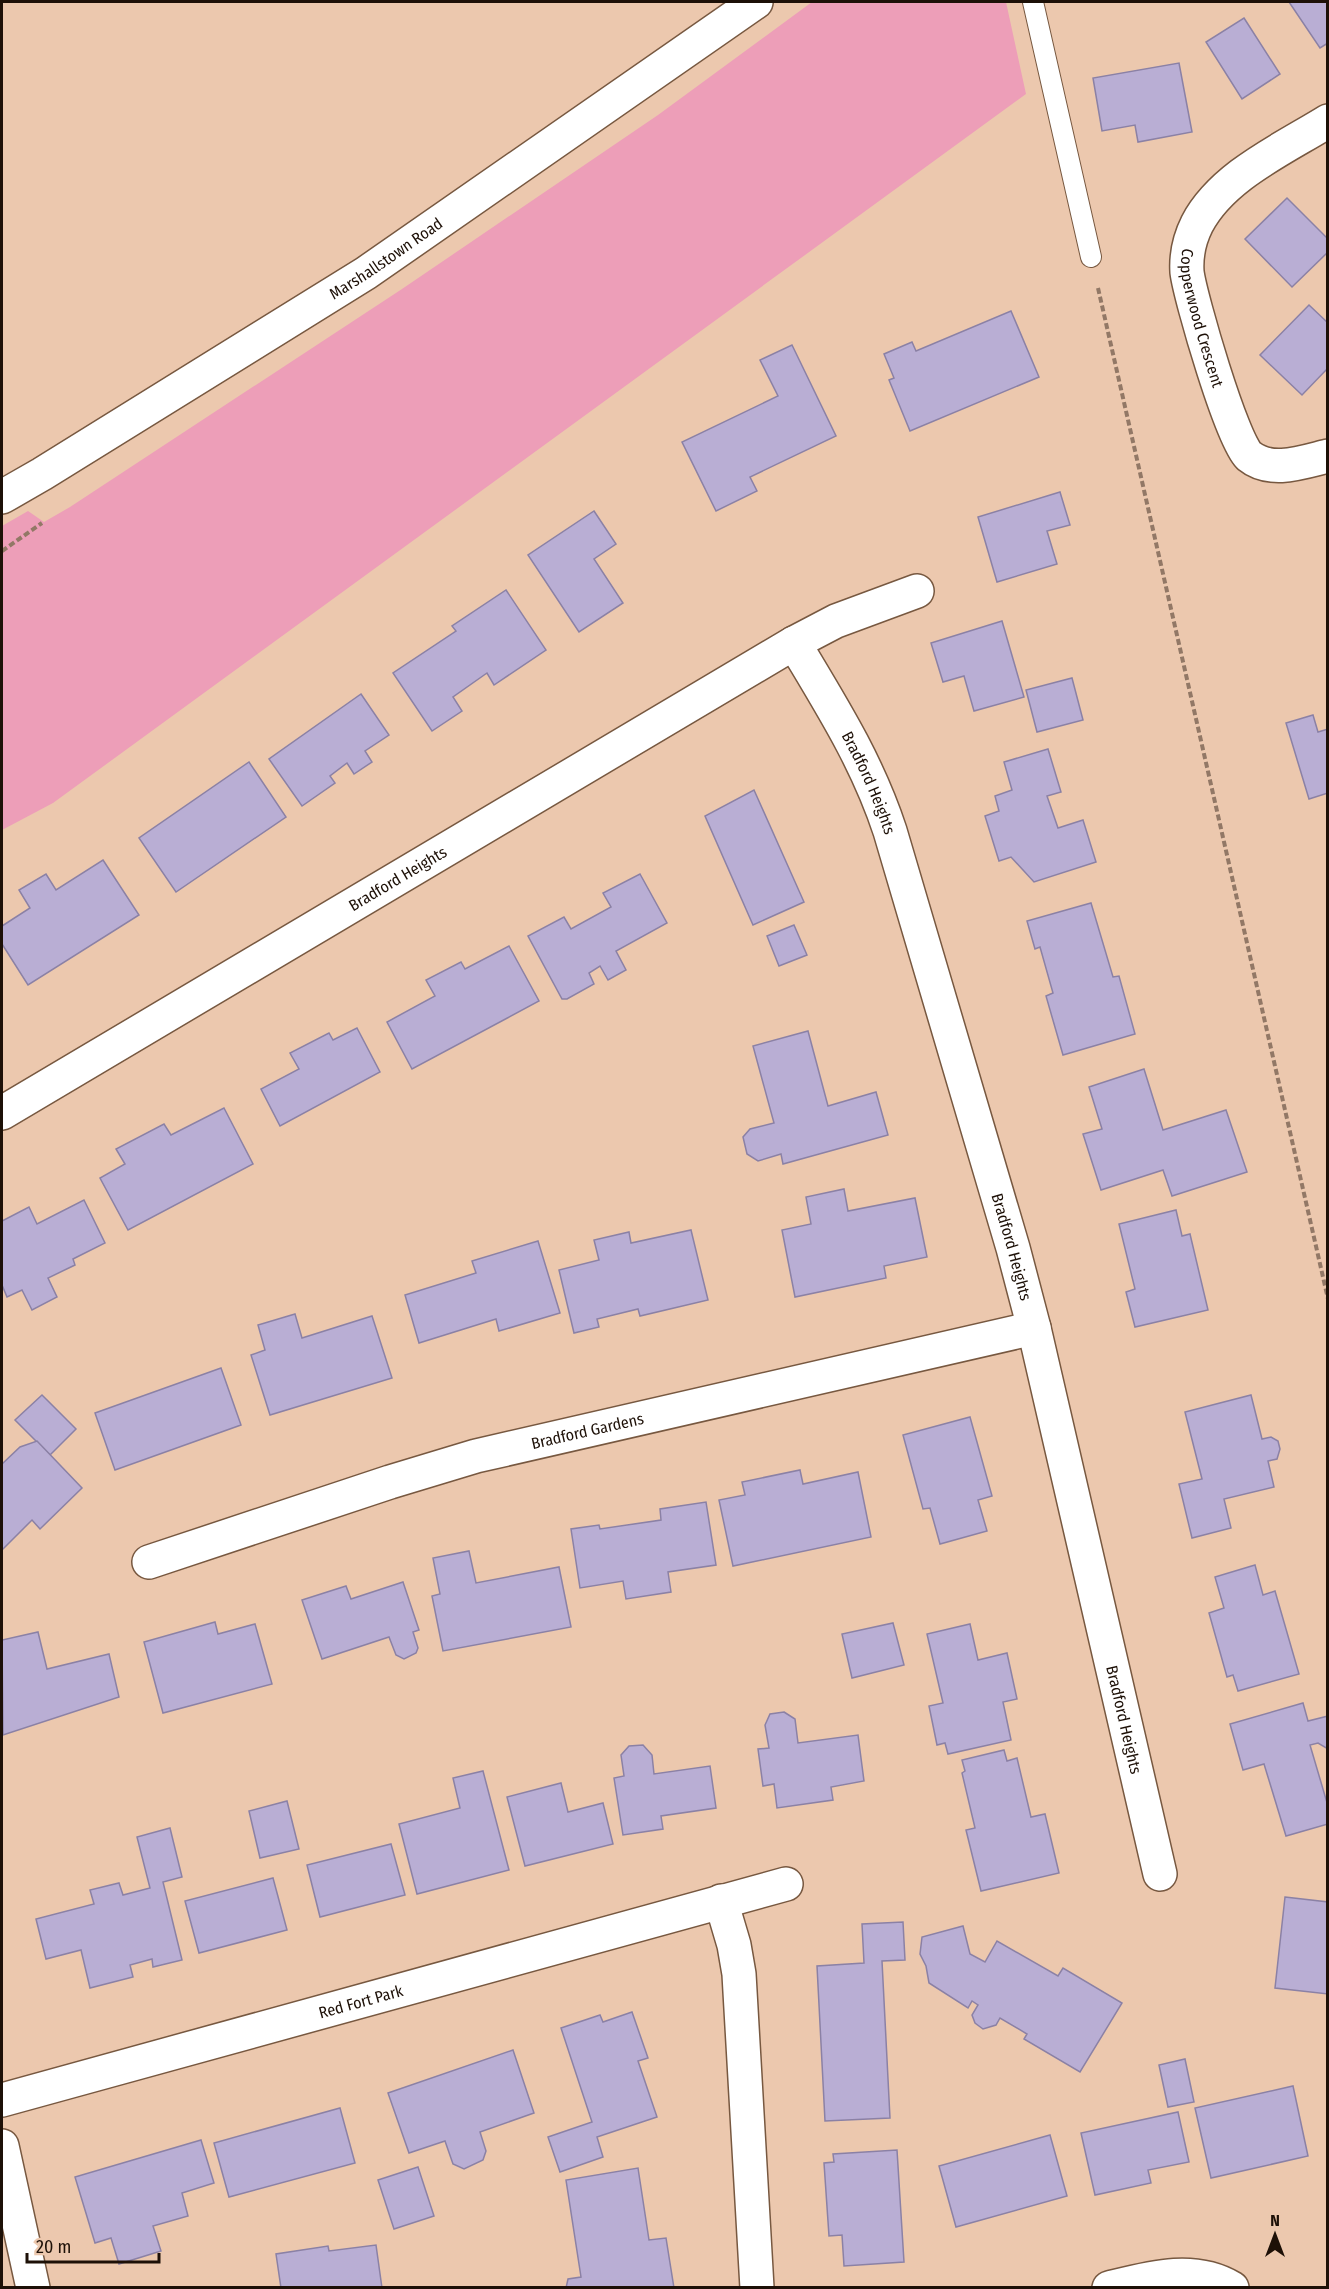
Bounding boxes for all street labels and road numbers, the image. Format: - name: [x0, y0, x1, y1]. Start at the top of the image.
- street label: Marshallstown Road: [326, 214, 446, 303]
- street label: Copperwood Crescent: [1177, 247, 1228, 391]
- street label: Bradford Heights: [838, 728, 899, 837]
- street label: Bradford Heights: [345, 842, 450, 915]
- street label: Bradford Heights: [987, 1191, 1035, 1303]
- street label: Bradford Gardens: [529, 1409, 646, 1453]
- street label: Bradford Heights: [1102, 1664, 1146, 1776]
- street label: Red Fort Park: [316, 1981, 406, 2022]

